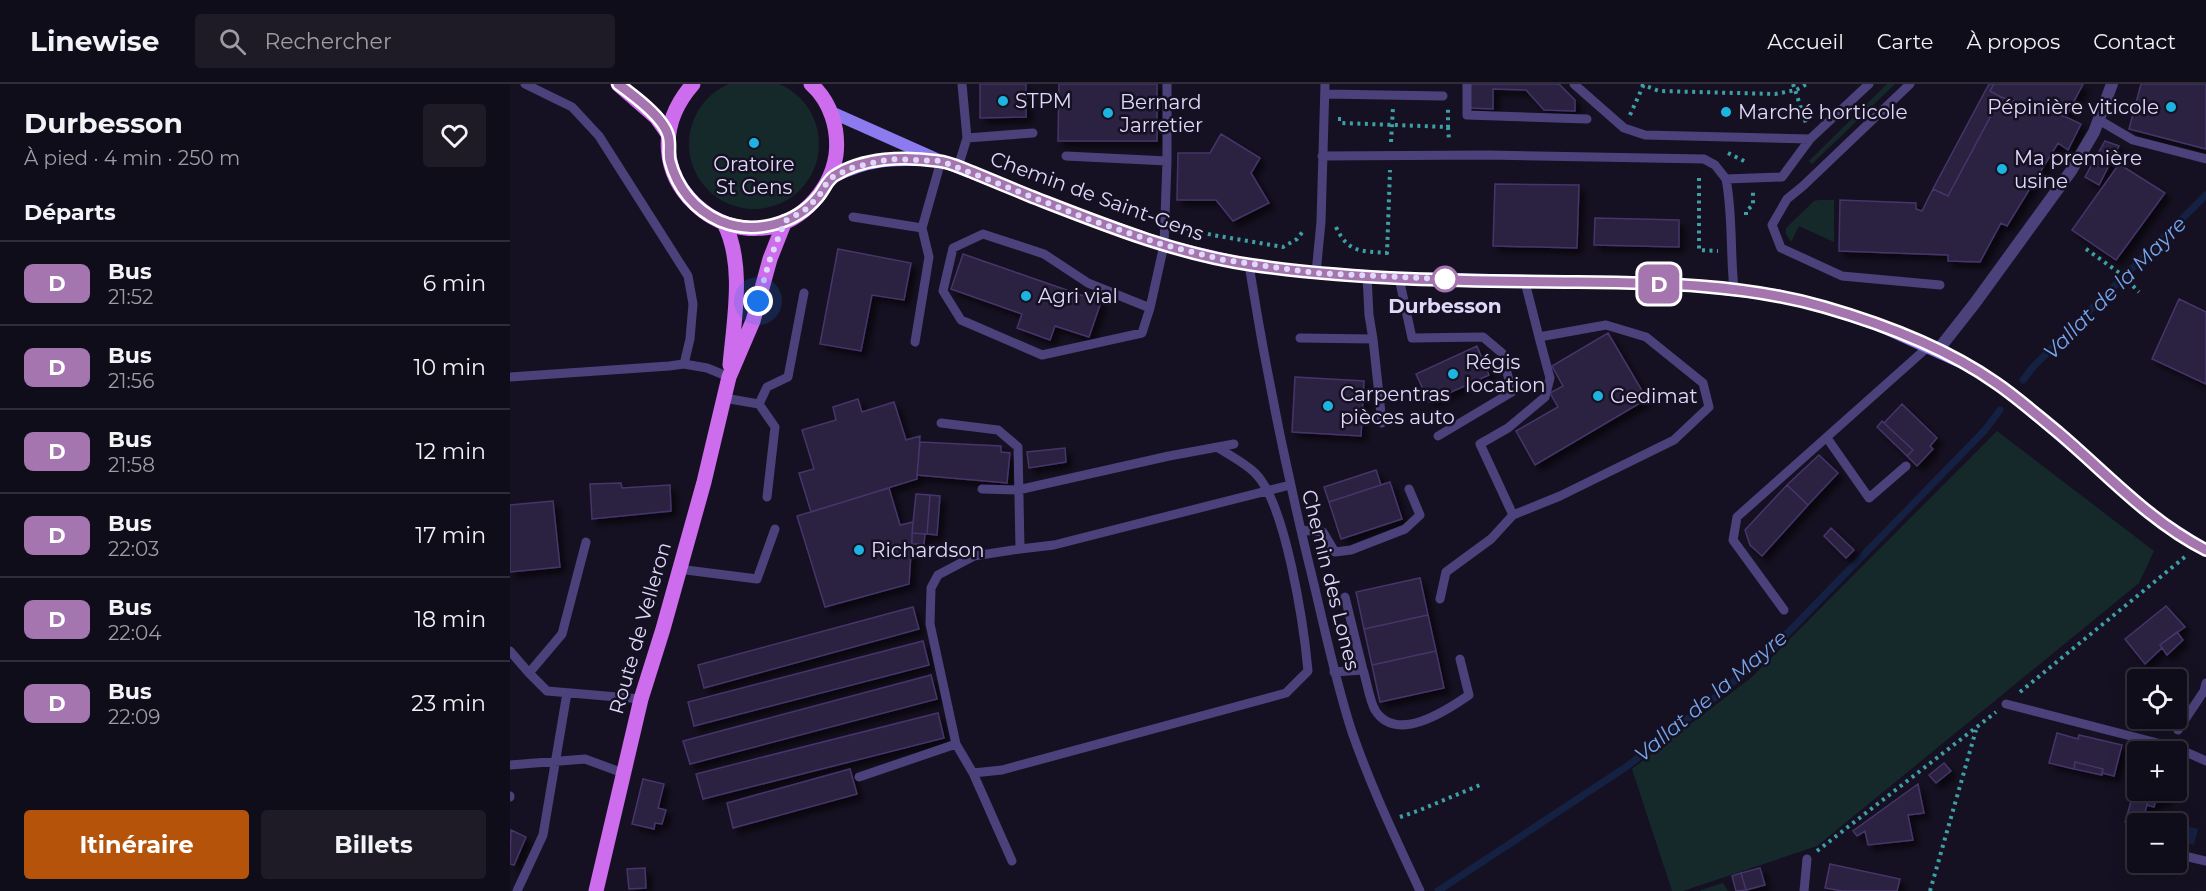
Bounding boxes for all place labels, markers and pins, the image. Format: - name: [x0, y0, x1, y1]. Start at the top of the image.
- place label: STPM: [1015, 89, 1072, 113]
- place label: Bernard Jarretier: [1119, 90, 1203, 137]
- marker: STPM: [996, 94, 1010, 108]
- place label: Pépinière viticole: [1987, 95, 2159, 119]
- place label: Marché horticole: [1738, 100, 1908, 124]
- marker: Pépinière viticole: [2164, 100, 2178, 114]
- marker: Marché horticole: [1719, 105, 1733, 119]
- marker: Bernard Jarretier: [1101, 106, 1115, 120]
- marker: Oratoire St Gens: [747, 136, 761, 150]
- place label: Ma première usine: [2014, 146, 2142, 193]
- place label: Oratoire St Gens: [713, 152, 795, 199]
- marker: Ma première usine: [1995, 162, 2009, 176]
- marker: Durbesson: [1432, 266, 1458, 292]
- place label: Agri vial: [1038, 284, 1118, 308]
- marker: Agri vial: [1019, 289, 1033, 303]
- place label: Durbesson: [1388, 294, 1502, 318]
- place label: Régis location: [1465, 350, 1546, 397]
- marker: Régis location: [1446, 367, 1460, 381]
- place label: Carpentras pièces auto: [1340, 382, 1455, 429]
- place label: Gedimat: [1610, 384, 1698, 408]
- marker: Gedimat: [1591, 389, 1605, 403]
- marker: Carpentras pièces auto: [1321, 399, 1335, 413]
- place label: Richardson: [871, 538, 984, 562]
- marker: Richardson: [852, 543, 866, 557]

